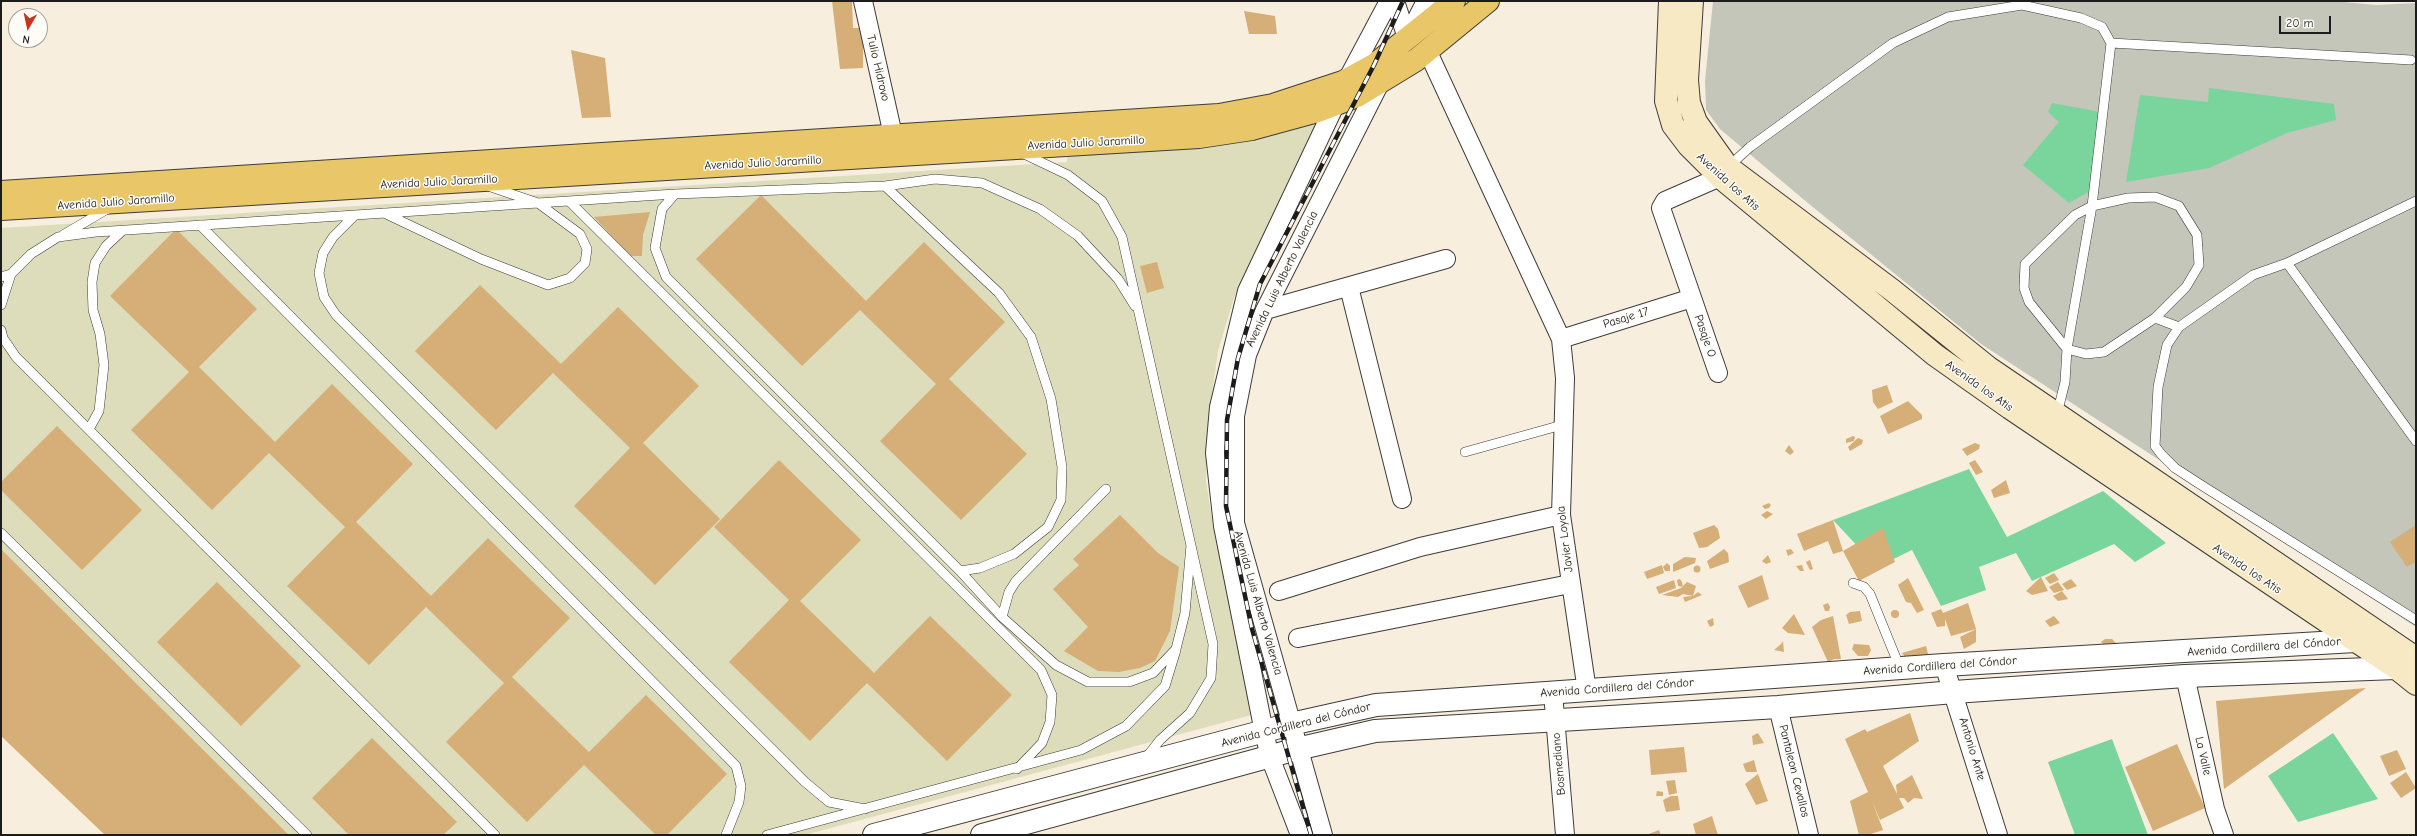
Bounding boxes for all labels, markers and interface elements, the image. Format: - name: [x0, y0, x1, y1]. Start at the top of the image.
- north arrow: [8, 8, 48, 48]
- scale bar: [2281, 8, 2333, 34]
- text: 20 m: [2286, 16, 2314, 30]
- text: N: [22, 32, 31, 46]
- street label: Tulio Hidrovo: [863, 33, 893, 103]
- street label: Avenida Julio Jaramillo: [1027, 133, 1145, 153]
- street label: Avenida los Atis: [1694, 150, 1762, 214]
- street label: Avenida Julio Jaramillo: [704, 153, 822, 173]
- street label: Avenida Julio Jaramillo: [380, 172, 498, 192]
- street label: Avenida Julio Jaramillo: [57, 191, 175, 213]
- street label: Avenida Luis Alberto Valencia: [1243, 209, 1321, 349]
- street label: Pasaje 17: [1602, 304, 1650, 332]
- street label: Pasaje O: [1691, 313, 1719, 359]
- street label: Avenida los Atis: [1942, 357, 2016, 415]
- street label: Javier Loyola: [1554, 505, 1576, 573]
- street label: Avenida Luis Alberto Valencia: [1230, 529, 1286, 677]
- street label: Avenida los Atis: [2210, 541, 2284, 597]
- street label: Avenida Cordillera del Cóndor: [2187, 634, 2341, 660]
- street label: Avenida Cordillera del Cóndor: [1863, 653, 2017, 679]
- street label: Avenida Cordillera del Cóndor: [1540, 675, 1694, 701]
- street label: Avenida Cordillera del Cóndor: [1220, 699, 1372, 751]
- street label: Antonio Ante: [1956, 716, 1988, 782]
- street label: Pantaleon Cevallos: [1776, 723, 1812, 819]
- street label: Bosmediano: [1549, 732, 1569, 796]
- street label: La Valle: [2192, 735, 2214, 777]

